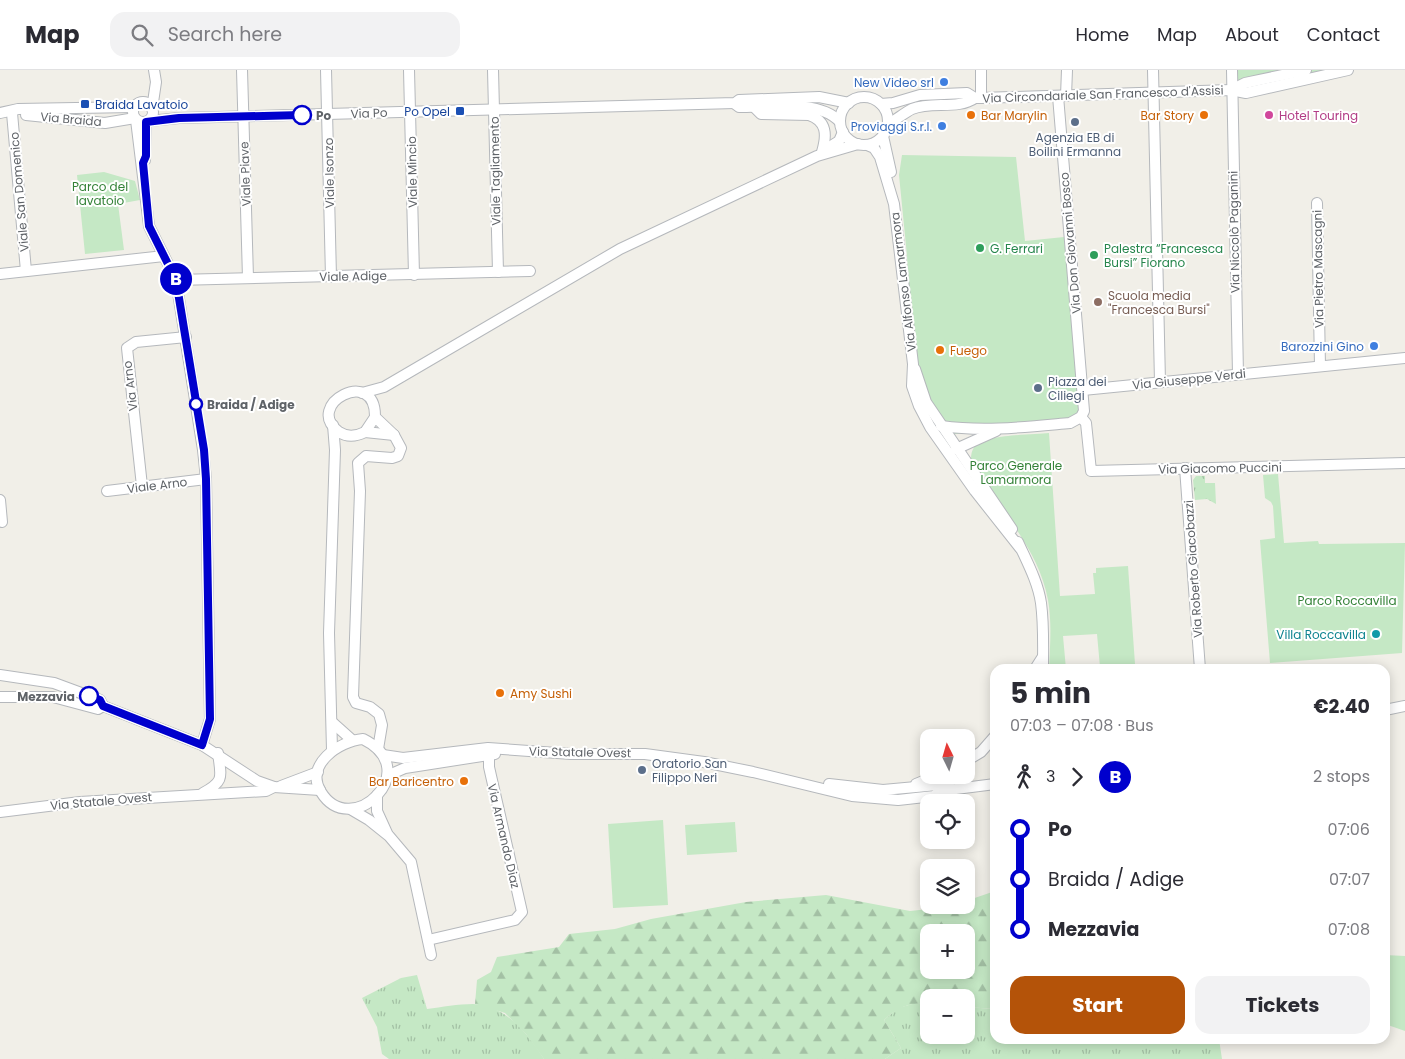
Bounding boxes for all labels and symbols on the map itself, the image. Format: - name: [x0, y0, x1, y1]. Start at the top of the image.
- place label: New Video srl: [854, 74, 934, 91]
- marker: New Video srl: [938, 76, 950, 88]
- street label: Via Circondariale San Francesco d'Assisi: [982, 81, 1224, 107]
- place label: Braida Lavatoio: [95, 96, 188, 113]
- marker: Braida Lavatoio: [79, 98, 91, 110]
- place label: Po Opel: [404, 103, 450, 120]
- street label: Via Po: [350, 104, 388, 122]
- marker: Po: [292, 105, 312, 125]
- marker: Po Opel: [454, 105, 466, 117]
- place label: Po: [316, 107, 331, 124]
- place label: Bar Marylin: [981, 107, 1047, 124]
- place label: Bar Story: [1141, 107, 1194, 124]
- place label: Hotel Touring: [1279, 107, 1358, 124]
- street label: Via Braida: [40, 108, 102, 130]
- marker: Bar Marylin: [965, 109, 977, 121]
- marker: Bar Story: [1198, 109, 1210, 121]
- marker: Hotel Touring: [1263, 109, 1275, 121]
- street label: Viale Tagliamento: [486, 116, 504, 226]
- marker: Agenzia EB di Boilini Ermanna: [1069, 116, 1081, 128]
- place label: Proviaggi S.r.l.: [851, 118, 932, 135]
- marker: Proviaggi S.r.l.: [936, 120, 948, 132]
- place label: Agenzia EB di Boilini Ermanna: [1029, 129, 1121, 160]
- street label: Viale San Domenico: [5, 131, 33, 253]
- street label: Viale Mincio: [403, 136, 421, 208]
- street label: Viale Isonzo: [320, 137, 338, 208]
- street label: Viale Piave: [235, 141, 255, 207]
- street label: Via Don Giovanni Bosco: [1055, 171, 1085, 314]
- street label: Via Niccolò Paganini: [1224, 171, 1244, 293]
- park label: Parco del lavatoio: [72, 178, 128, 209]
- street label: Via Pietro Mascagni: [1308, 210, 1328, 328]
- street label: Via Alfonso Lamarmora: [886, 211, 920, 353]
- place label: G. Ferrari: [990, 240, 1043, 257]
- place label: Palestra “Francesca Bursi” Fiorano: [1104, 240, 1223, 271]
- marker: G. Ferrari: [974, 242, 986, 254]
- marker: Palestra “Francesca Bursi” Fiorano: [1088, 249, 1100, 261]
- line badge: B: [160, 263, 192, 295]
- street label: Viale Adige: [319, 267, 387, 285]
- place label: Scuola media "Francesca Bursi": [1108, 287, 1210, 318]
- marker: Scuola media "Francesca Bursi": [1092, 296, 1104, 308]
- place label: Barozzini Gino: [1281, 338, 1364, 355]
- marker: Barozzini Gino: [1368, 340, 1380, 352]
- place label: Fuego: [950, 342, 987, 359]
- marker: Fuego: [934, 344, 946, 356]
- street label: Via Arno: [118, 360, 142, 412]
- street label: Via Giuseppe Verdi: [1131, 365, 1247, 393]
- place label: Piazza dei Ciliegi: [1048, 373, 1107, 404]
- marker: Piazza dei Ciliegi: [1032, 382, 1044, 394]
- place label: Braida / Adige: [207, 396, 295, 413]
- marker: Braida / Adige: [189, 397, 203, 411]
- park label: Parco Generale Lamarmora: [970, 457, 1062, 488]
- street label: Via Giacomo Puccini: [1158, 458, 1282, 478]
- street label: Viale Arno: [126, 473, 188, 497]
- street label: Via Roberto Giacobazzi: [1180, 499, 1206, 638]
- park label: Parco Roccavilla: [1297, 592, 1397, 609]
- place label: Villa Roccavilla: [1276, 626, 1366, 643]
- marker: Villa Roccavilla: [1370, 628, 1382, 640]
- place label: Amy Sushi: [510, 685, 572, 702]
- marker: Mezzavia: [79, 686, 99, 706]
- marker: Amy Sushi: [494, 687, 506, 699]
- place label: Mezzavia: [17, 688, 75, 705]
- north arrow: [920, 729, 975, 784]
- street label: Via Statale Ovest: [529, 743, 631, 761]
- place label: Oratorio San Filippo Neri: [652, 755, 727, 786]
- marker: Oratorio San Filippo Neri: [636, 764, 648, 776]
- place label: Bar Baricentro: [369, 773, 454, 790]
- marker: Bar Baricentro: [458, 775, 470, 787]
- street label: Via Armando Diaz: [484, 782, 524, 890]
- street label: Via Statale Ovest: [49, 788, 153, 814]

